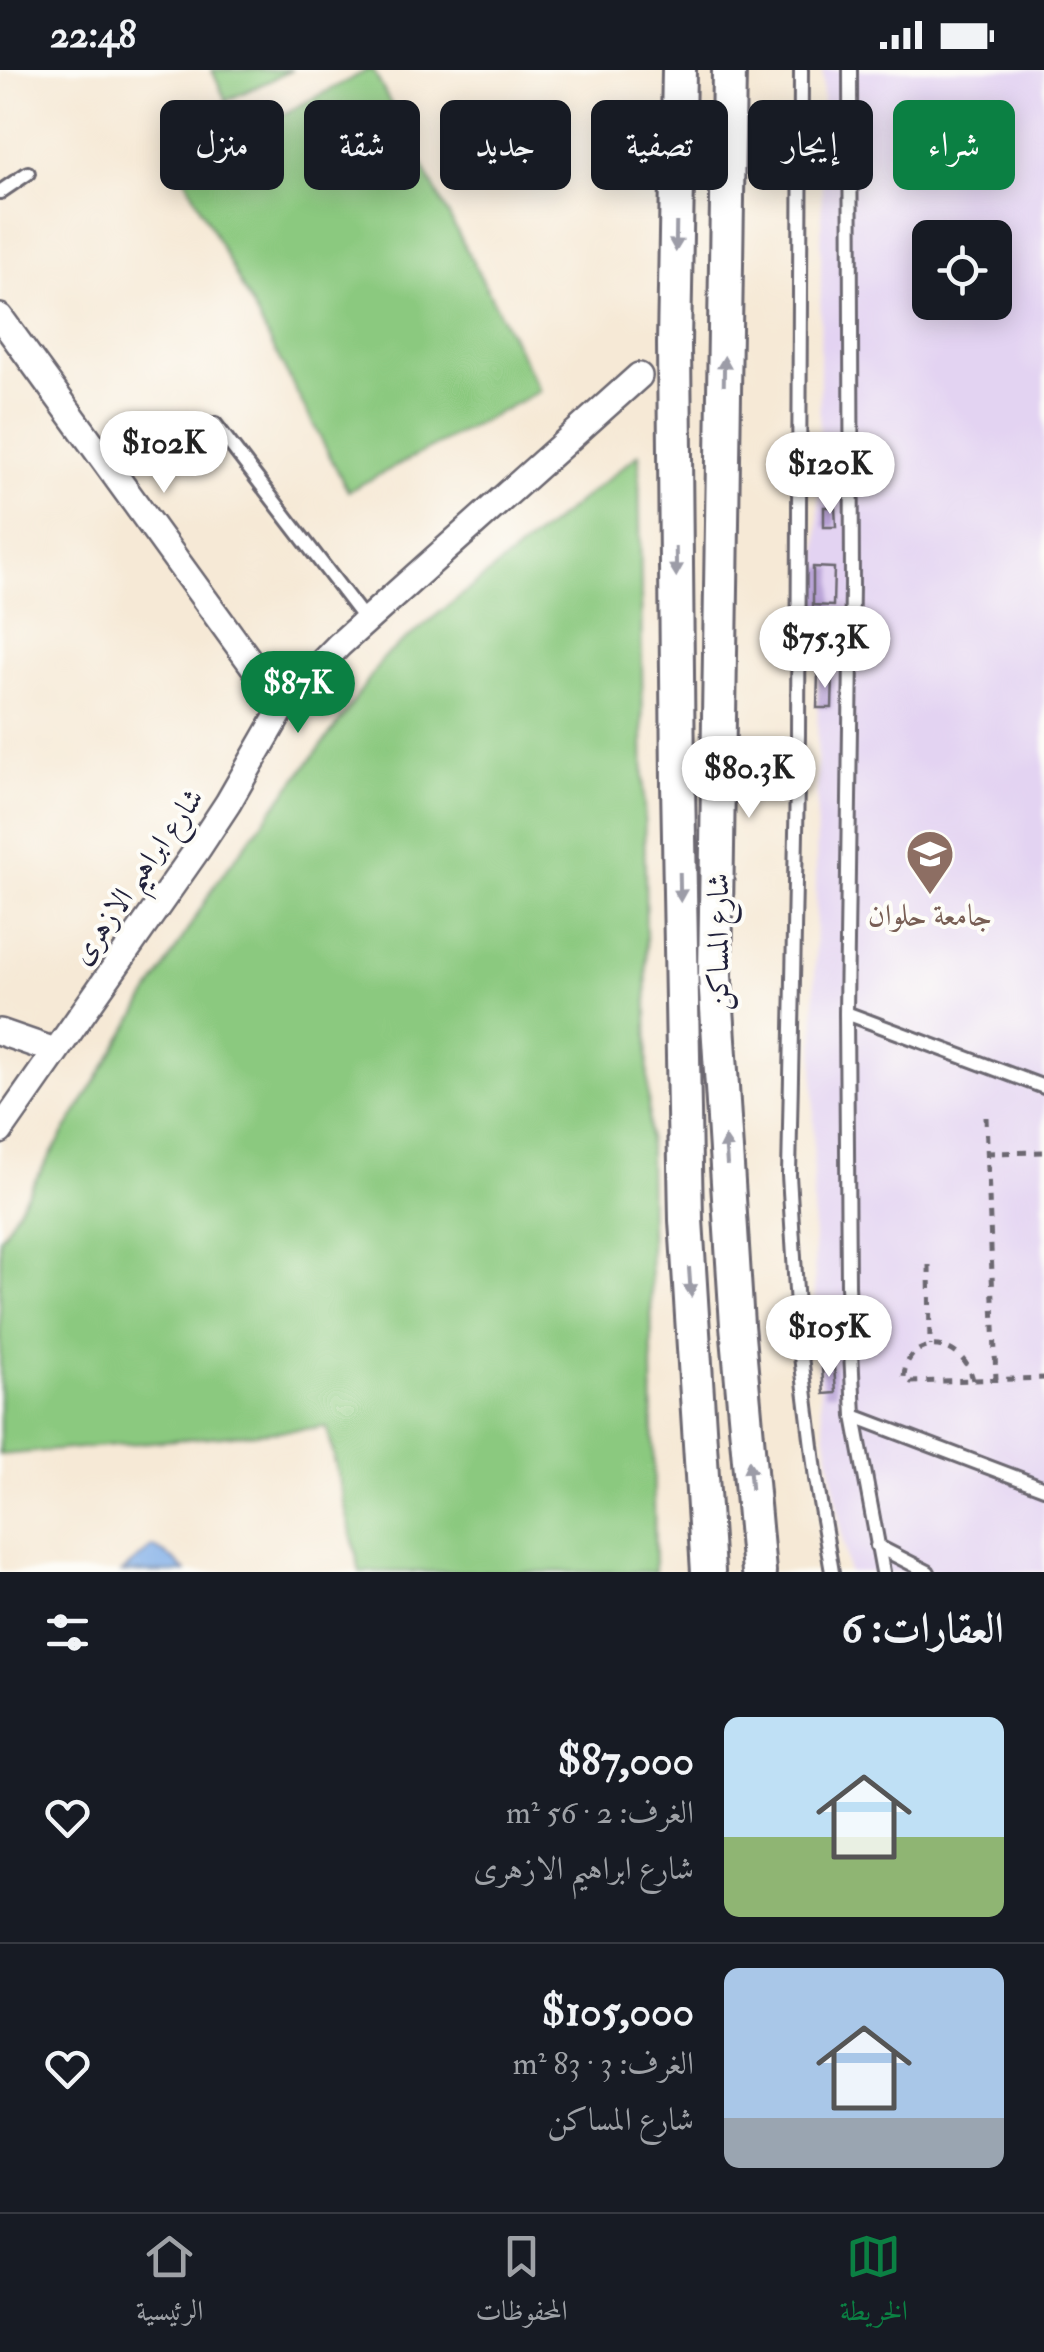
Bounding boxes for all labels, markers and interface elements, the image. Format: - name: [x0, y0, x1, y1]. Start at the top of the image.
- text: 22:48: [50, 11, 136, 59]
- chip: منزل: [160, 100, 284, 190]
- chip: شقة: [304, 100, 420, 190]
- chip: جديد: [440, 100, 571, 190]
- chip: تصفية: [591, 100, 728, 190]
- chip: إيجار: [748, 100, 873, 190]
- chip: شراء: [893, 100, 1015, 190]
- map controls: [912, 220, 1012, 320]
- button: locate: [912, 220, 1012, 320]
- one-way arrow: [668, 222, 684, 254]
- one-way arrow: [717, 355, 733, 387]
- pin: $102K: [94, 411, 234, 496]
- text: $102K: [122, 423, 206, 463]
- pin: $120K: [760, 432, 900, 517]
- text: $120K: [788, 444, 872, 484]
- one-way arrow: [668, 547, 684, 579]
- pin: $75.3K: [744, 606, 906, 691]
- text: $75.3K: [781, 618, 869, 658]
- pin: $87K: [239, 651, 357, 736]
- text: $87K: [263, 663, 333, 703]
- pin: $80.3K: [668, 736, 830, 821]
- text: $80.3K: [704, 748, 794, 788]
- street label: شارع ابراهيم الازهرى: [63, 781, 220, 977]
- school or university icon: جامعة حلوان: [904, 828, 956, 896]
- one-way arrow: [672, 872, 688, 904]
- street label: شارع المساكن: [700, 873, 743, 1011]
- place label: جامعة حلوان: [868, 897, 992, 934]
- one-way arrow: [718, 1134, 734, 1166]
- one-way arrow: [682, 1267, 698, 1299]
- pin: $105K: [759, 1295, 899, 1380]
- text: $105K: [788, 1307, 870, 1347]
- one-way arrow: [742, 1458, 758, 1490]
- text: العقارات: 6: [841, 1603, 1004, 1655]
- icon: filters: [40, 1605, 95, 1660]
- text: $87,000: [557, 1735, 694, 1787]
- icon: home: [804, 1757, 924, 1877]
- icon: heart: [40, 1790, 95, 1845]
- text: الغرف: 2 · 56 m²: [506, 1793, 694, 1833]
- text: شارع ابراهيم الازهرى: [473, 1849, 694, 1889]
- text: $105,000: [542, 1986, 694, 2038]
- icon: home: [804, 2008, 924, 2128]
- icon: heart: [40, 2041, 95, 2096]
- text: الغرف: 3 · 83 m²: [513, 2044, 694, 2084]
- text: شارع المساكن: [547, 2100, 694, 2140]
- tab: الرئيسية: [136, 2229, 203, 2338]
- tab: المحفوظات: [475, 2229, 568, 2338]
- tab: الخريطة: [840, 2229, 908, 2338]

